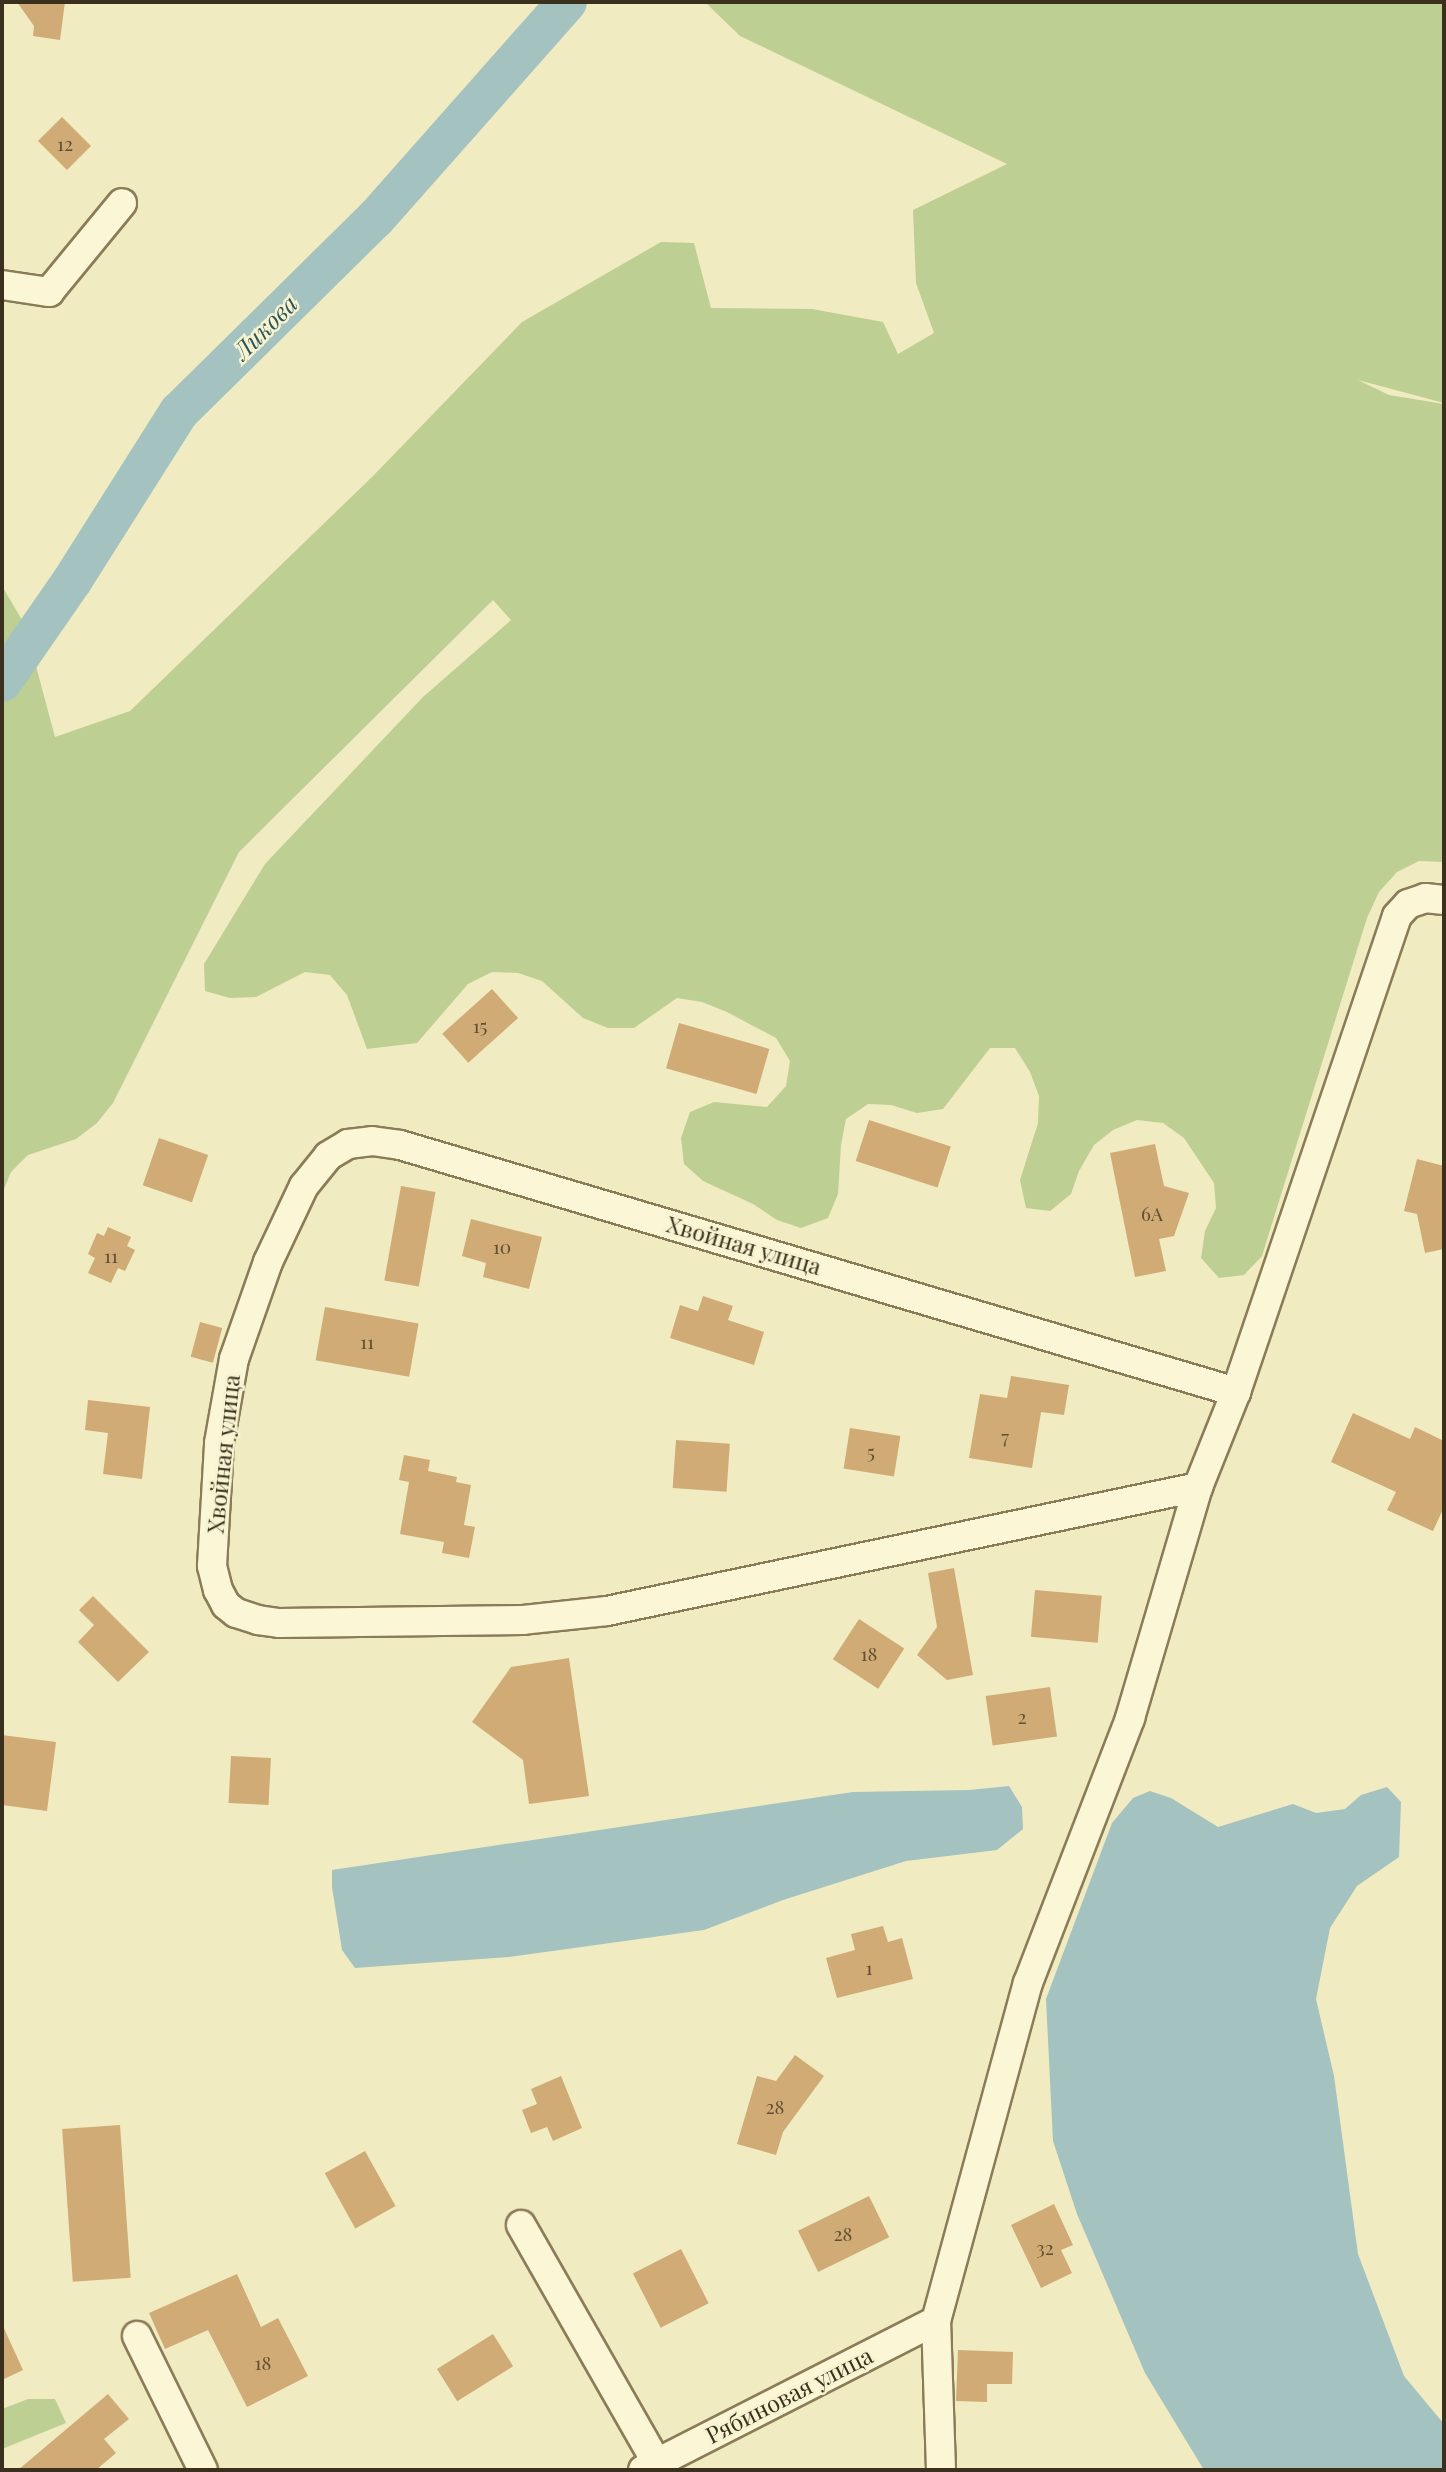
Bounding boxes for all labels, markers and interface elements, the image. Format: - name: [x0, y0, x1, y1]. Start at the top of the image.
- house number: 12: [57, 133, 73, 155]
- water label: Ликова: [227, 289, 303, 365]
- house number: 15: [473, 1015, 487, 1037]
- house number: 6А: [1141, 1203, 1163, 1225]
- street label: Хвойная улица: [663, 1210, 825, 1280]
- house number: 10: [493, 1236, 511, 1258]
- house number: 11: [104, 1245, 118, 1267]
- house number: 11: [360, 1331, 374, 1353]
- street label: Хвойная улица: [201, 1373, 245, 1535]
- house number: 7: [1001, 1426, 1009, 1448]
- house number: 5: [867, 1441, 875, 1463]
- house number: 18: [861, 1643, 877, 1665]
- house number: 2: [1017, 1706, 1027, 1728]
- house number: 1: [865, 1957, 873, 1979]
- house number: 28: [766, 2096, 784, 2118]
- house number: 28: [834, 2223, 852, 2245]
- house number: 32: [1036, 2237, 1054, 2259]
- street label: Рябиновая улица: [701, 2341, 877, 2449]
- house number: 18: [255, 2352, 271, 2374]

